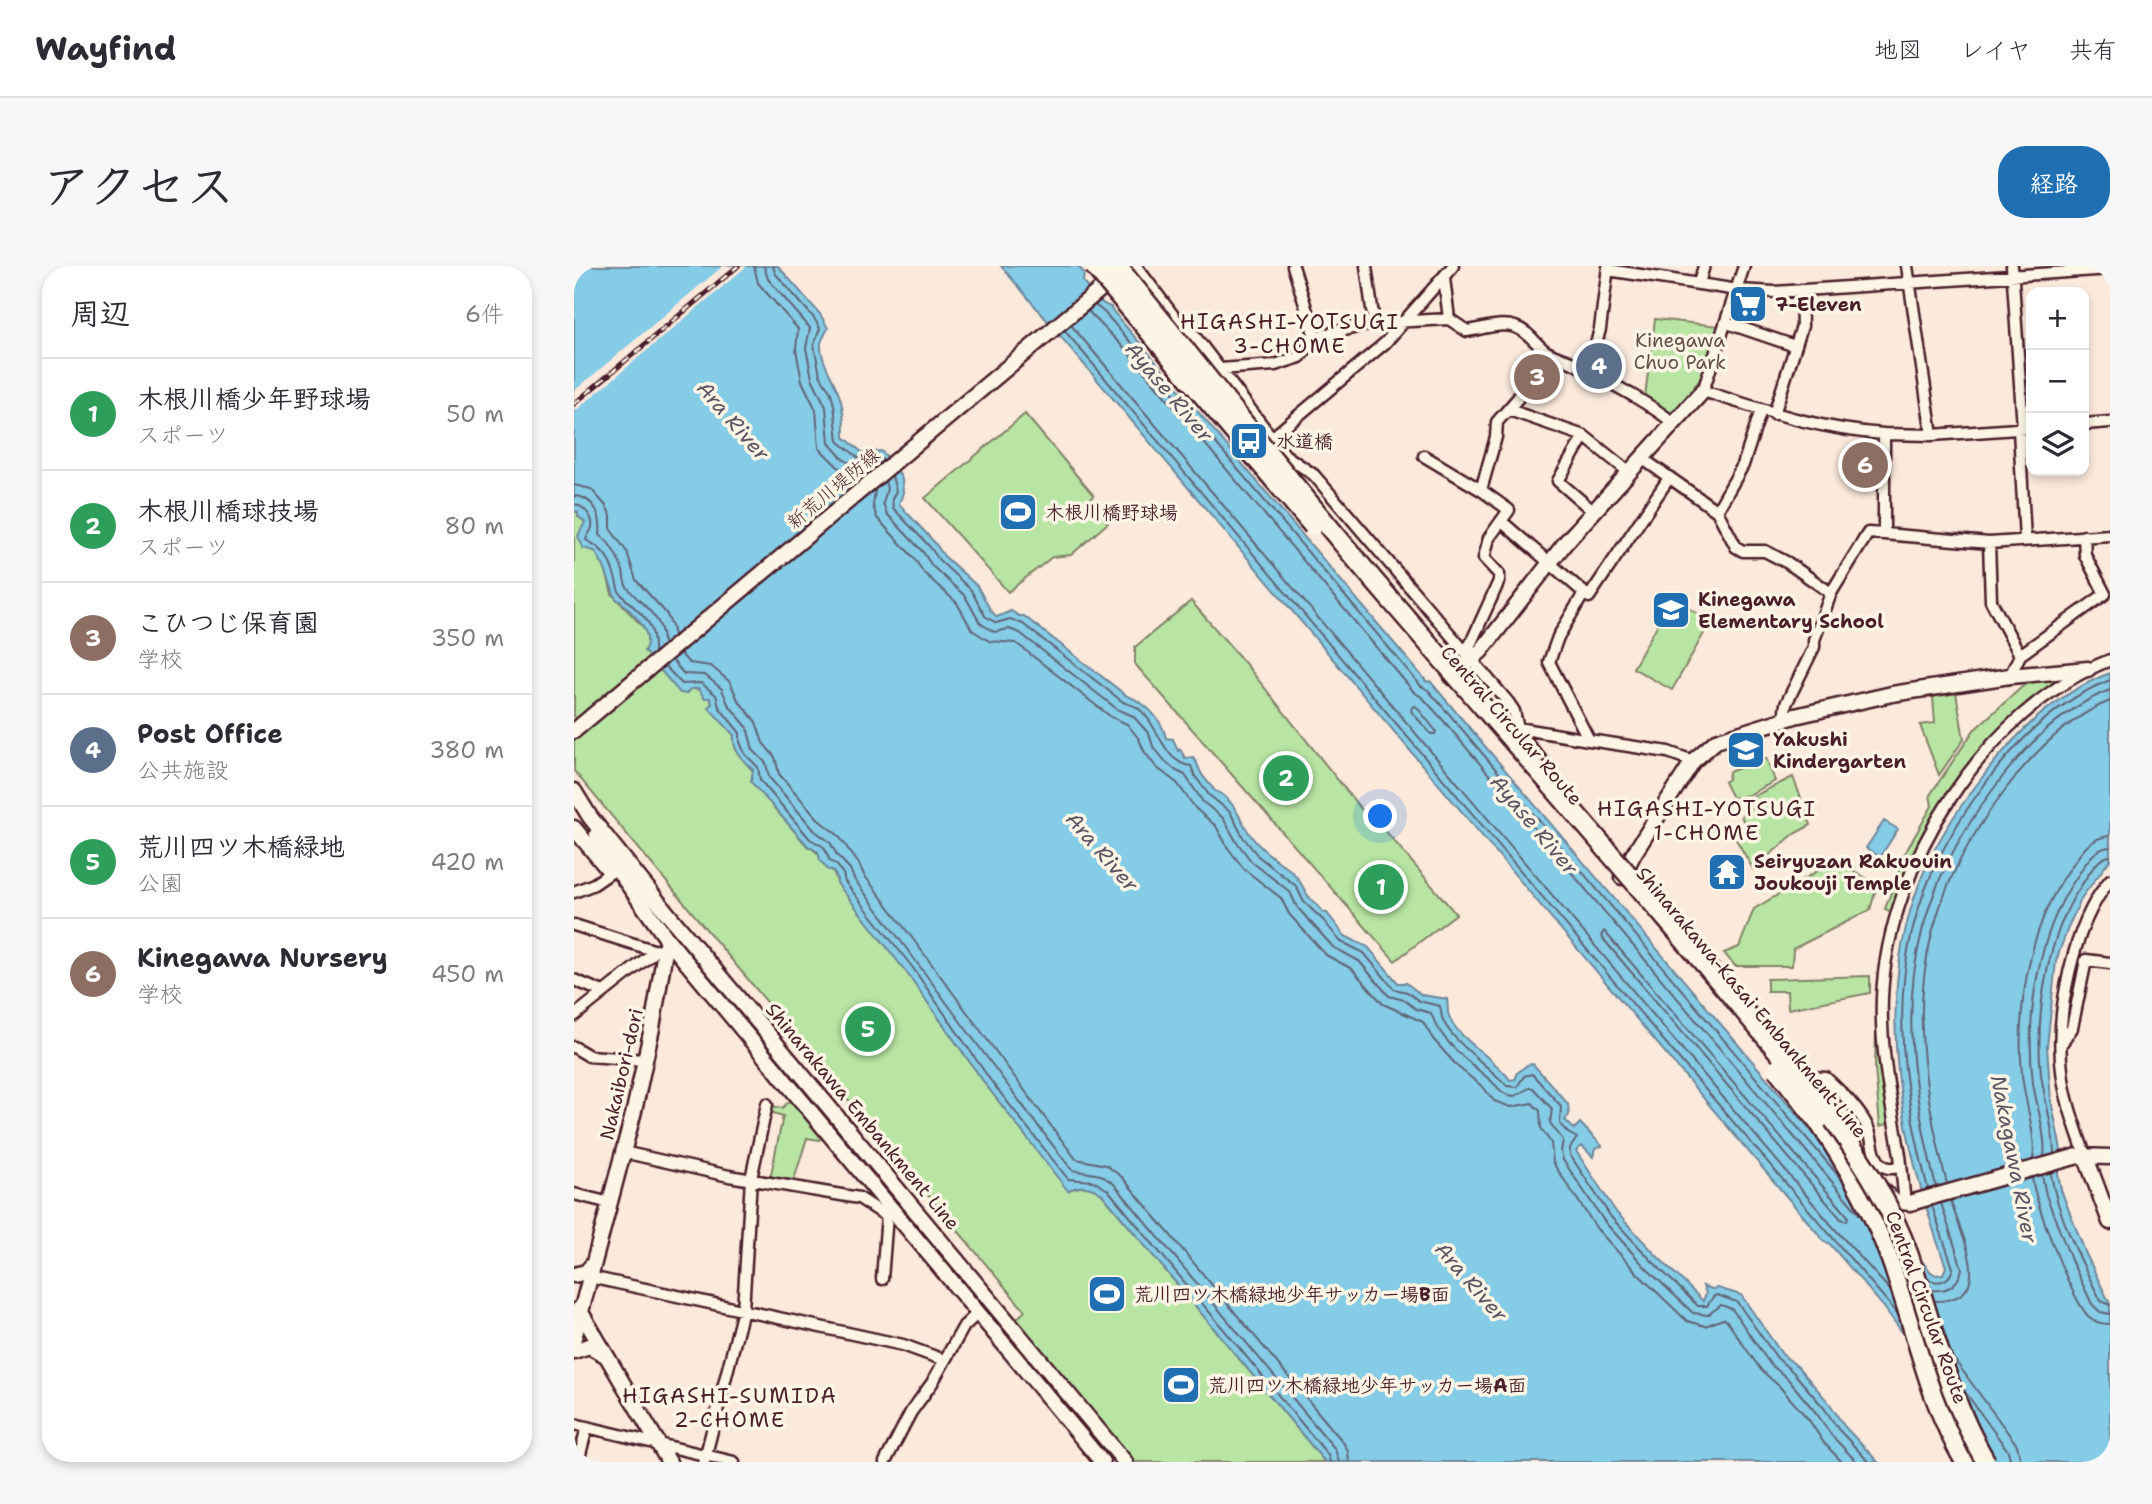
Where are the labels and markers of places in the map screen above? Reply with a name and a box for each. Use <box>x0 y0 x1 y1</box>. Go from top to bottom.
supermarket icon: 7-Eleven <box>1727 283 1769 325</box>
place label: 7-Eleven <box>1775 292 1862 317</box>
pin: 4 <box>1576 340 1622 392</box>
pin: 3 <box>1514 351 1560 403</box>
bus stop icon: 水道橋 <box>1228 420 1270 462</box>
place label: 水道橋 <box>1276 429 1333 454</box>
pin: 6 <box>1842 439 1888 491</box>
sports icon: 木根川橋野球場 <box>997 491 1039 533</box>
place label: 木根川橋野球場 <box>1045 500 1178 525</box>
place label: Kinegawa Elementary School <box>1698 587 1884 634</box>
school or university icon: Kinegawa Elementary School <box>1650 589 1692 631</box>
place label: Yakushi Kindergarten <box>1773 727 1907 774</box>
school or university icon: Yakushi Kindergarten <box>1725 729 1767 771</box>
pin: 2 <box>1263 752 1309 804</box>
place label: Seiryuzan Rakuouin Joukouji Temple <box>1754 849 1952 896</box>
temple icon: Seiryuzan Rakuouin Joukouji Temple <box>1706 851 1748 893</box>
pin: 1 <box>1358 861 1404 913</box>
pin: 5 <box>845 1003 891 1055</box>
sports icon: 荒川四ツ木橋緑地少年サッカー場B面 <box>1086 1273 1128 1315</box>
place label: 荒川四ツ木橋緑地少年サッカー場B面 <box>1134 1282 1450 1307</box>
sports icon: 荒川四ツ木橋緑地少年サッカー場A面 <box>1160 1364 1202 1406</box>
place label: 荒川四ツ木橋緑地少年サッカー場A面 <box>1208 1373 1527 1398</box>

